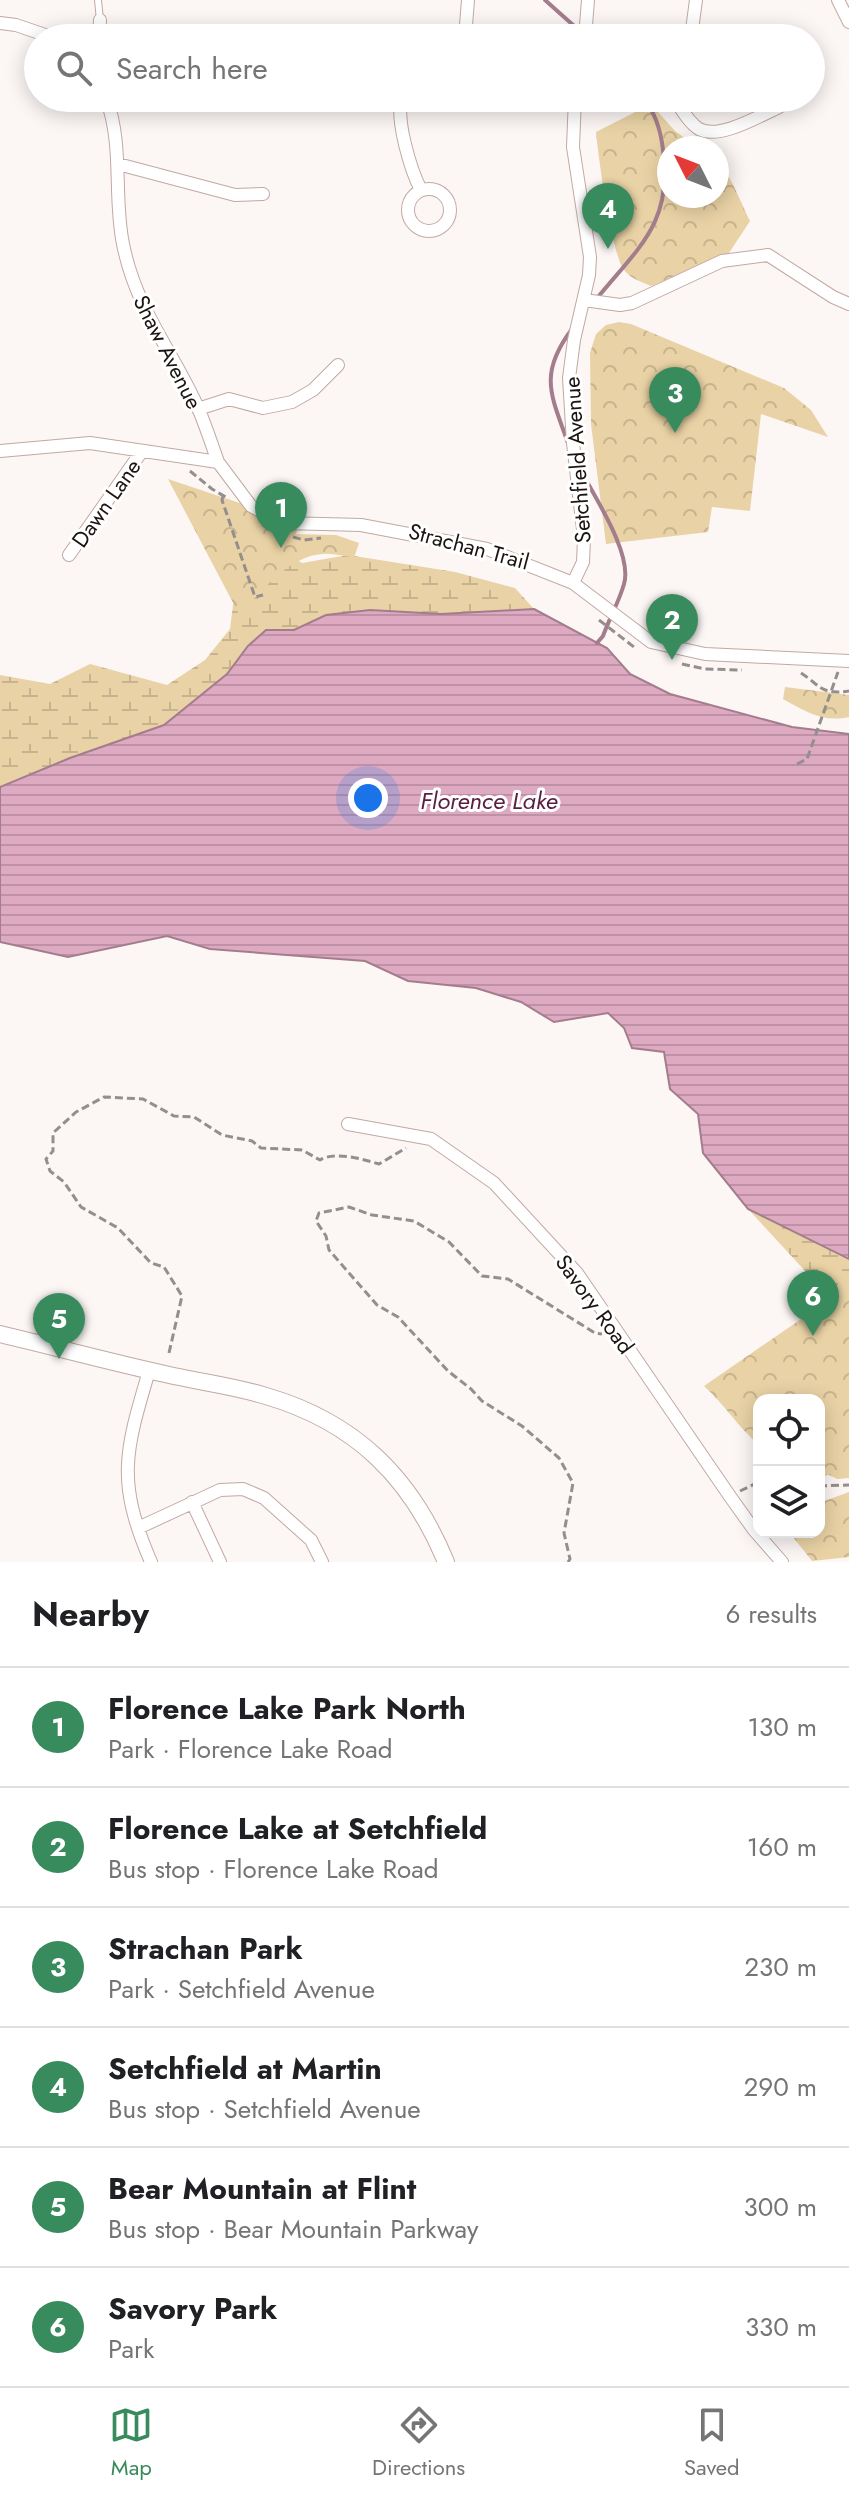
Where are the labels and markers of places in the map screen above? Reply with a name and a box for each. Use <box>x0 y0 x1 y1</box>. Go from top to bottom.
pin: 4 <box>582 183 634 249</box>
pin: 3 <box>649 367 701 433</box>
pin: 1 <box>255 482 307 548</box>
pin: 2 <box>646 594 698 660</box>
pin: 6 <box>787 1270 839 1336</box>
pin: 5 <box>33 1293 85 1359</box>

